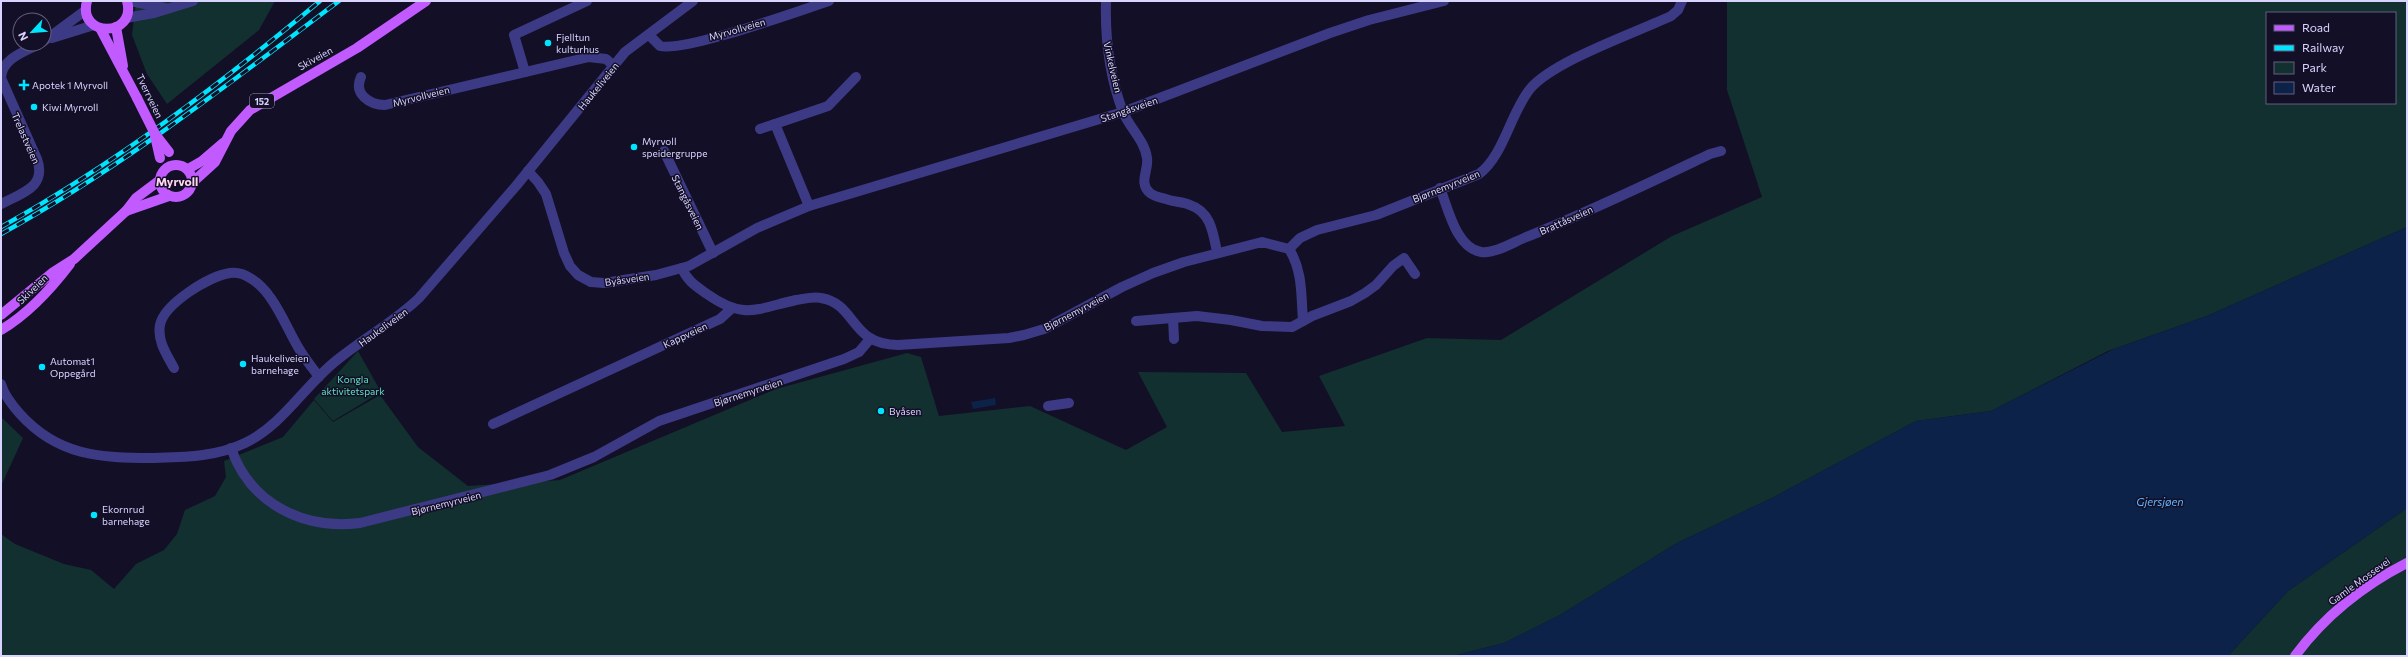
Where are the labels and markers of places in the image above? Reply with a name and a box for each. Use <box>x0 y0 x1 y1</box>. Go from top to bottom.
place label: Fjelltun kulturhus <box>556 31 600 55</box>
marker: Fjelltun kulturhus <box>543 38 553 48</box>
place label: Apotek 1 Myrvoll <box>32 79 108 91</box>
marker: Apotek 1 Myrvoll <box>19 80 29 90</box>
place label: Kiwi Myrvoll <box>42 101 98 113</box>
marker: Kiwi Myrvoll <box>29 102 39 112</box>
place label: Myrvoll speidergruppe <box>642 135 707 159</box>
marker: Myrvoll speidergruppe <box>629 142 639 152</box>
place label: Haukeliveien barnehage <box>251 352 309 376</box>
place label: Automat1 Oppegård <box>50 355 96 379</box>
marker: Haukeliveien barnehage <box>238 359 248 369</box>
marker: Automat1 Oppegård <box>37 362 47 372</box>
place label: Byåsen <box>889 405 921 417</box>
marker: Byåsen <box>876 406 886 416</box>
place label: Ekornrud barnehage <box>102 503 150 527</box>
marker: Ekornrud barnehage <box>89 510 99 520</box>

